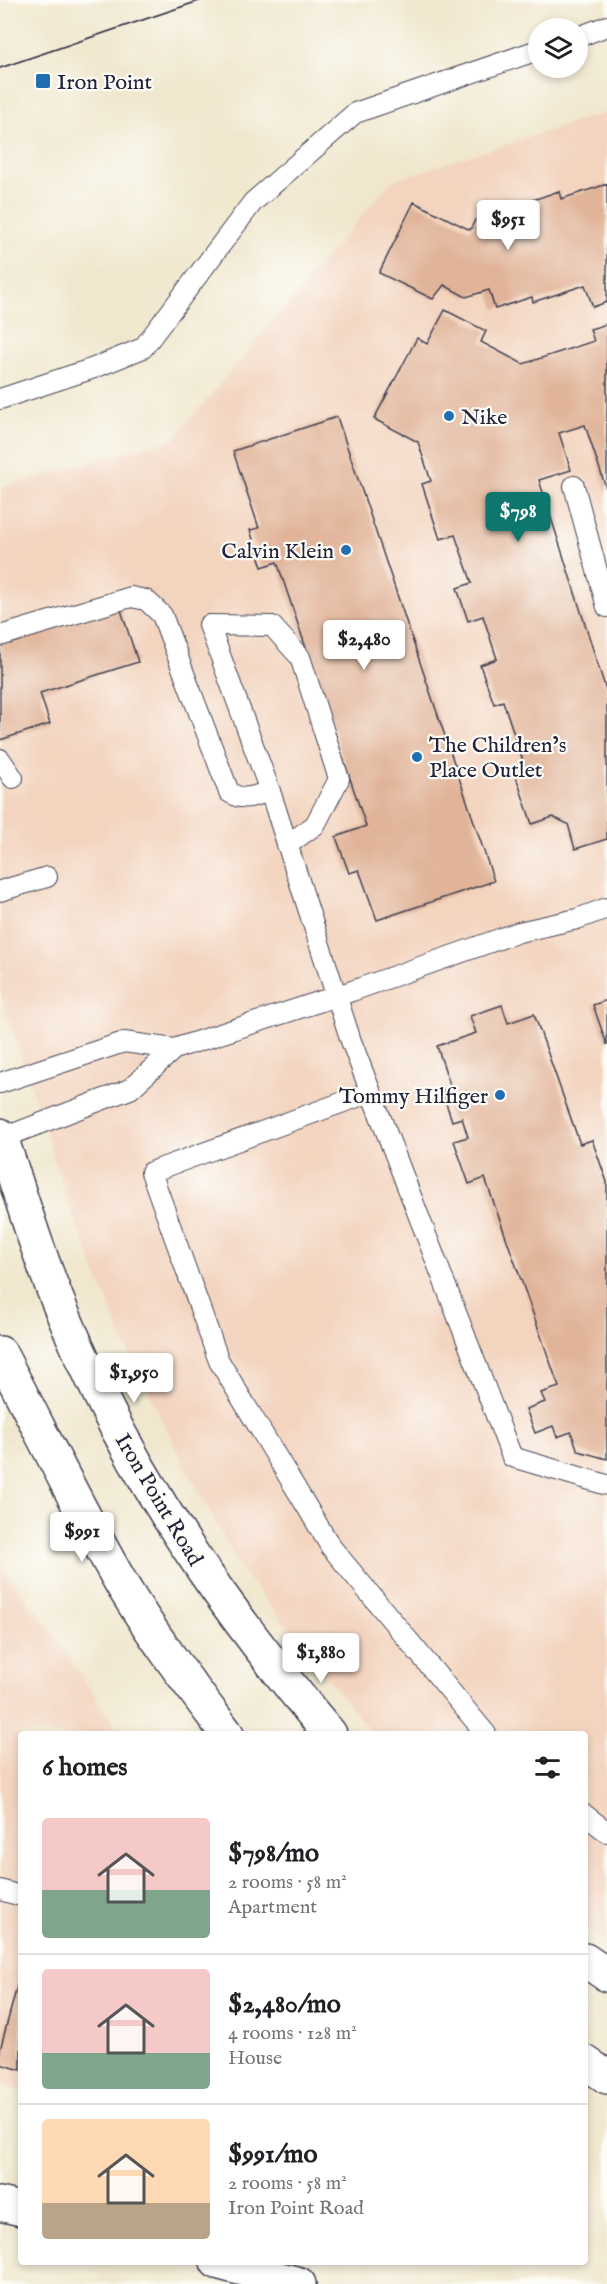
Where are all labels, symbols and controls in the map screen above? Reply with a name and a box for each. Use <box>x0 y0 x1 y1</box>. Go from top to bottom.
map controls <box>528 18 588 78</box>
button: layers <box>528 18 588 78</box>
place label: Iron Point <box>57 69 152 97</box>
marker: Iron Point <box>34 72 52 90</box>
pin: $951 <box>472 200 544 251</box>
text: $951 <box>491 207 525 232</box>
place label: Nike <box>461 404 507 432</box>
marker: Nike <box>442 409 456 423</box>
pin: $798 <box>482 492 554 543</box>
text: $798 <box>499 499 537 524</box>
place label: Calvin Klein <box>221 538 334 566</box>
marker: Calvin Klein <box>339 543 353 557</box>
pin: $2,480 <box>315 620 413 671</box>
text: $2,480 <box>337 627 391 652</box>
place label: The Children’s Place Outlet <box>429 732 567 785</box>
marker: The Children’s Place Outlet <box>410 750 424 764</box>
place label: Tommy Hilfiger <box>339 1083 488 1111</box>
marker: Tommy Hilfiger <box>493 1088 507 1102</box>
pin: $1,950 <box>85 1353 183 1404</box>
text: $1,950 <box>109 1360 159 1385</box>
street label: Iron Point Road <box>108 1429 209 1572</box>
pin: $991 <box>46 1512 118 1563</box>
text: $991 <box>64 1519 100 1544</box>
pin: $1,880 <box>272 1633 370 1684</box>
text: $1,880 <box>296 1640 346 1665</box>
text: 6 homes <box>42 1751 127 1784</box>
icon: filters <box>531 1751 564 1784</box>
text: $798/mo <box>228 1837 319 1870</box>
icon: home <box>90 1842 162 1914</box>
text: 2 rooms · 58 m² <box>228 1870 347 1895</box>
text: Apartment <box>228 1895 317 1920</box>
text: $2,480/mo <box>228 1988 341 2021</box>
icon: home <box>90 1993 162 2065</box>
text: 4 rooms · 128 m² <box>228 2021 357 2046</box>
text: House <box>228 2046 282 2071</box>
text: $991/mo <box>228 2138 318 2171</box>
icon: home <box>90 2143 162 2215</box>
text: 2 rooms · 58 m² <box>228 2171 347 2196</box>
text: Iron Point Road <box>228 2196 364 2221</box>

